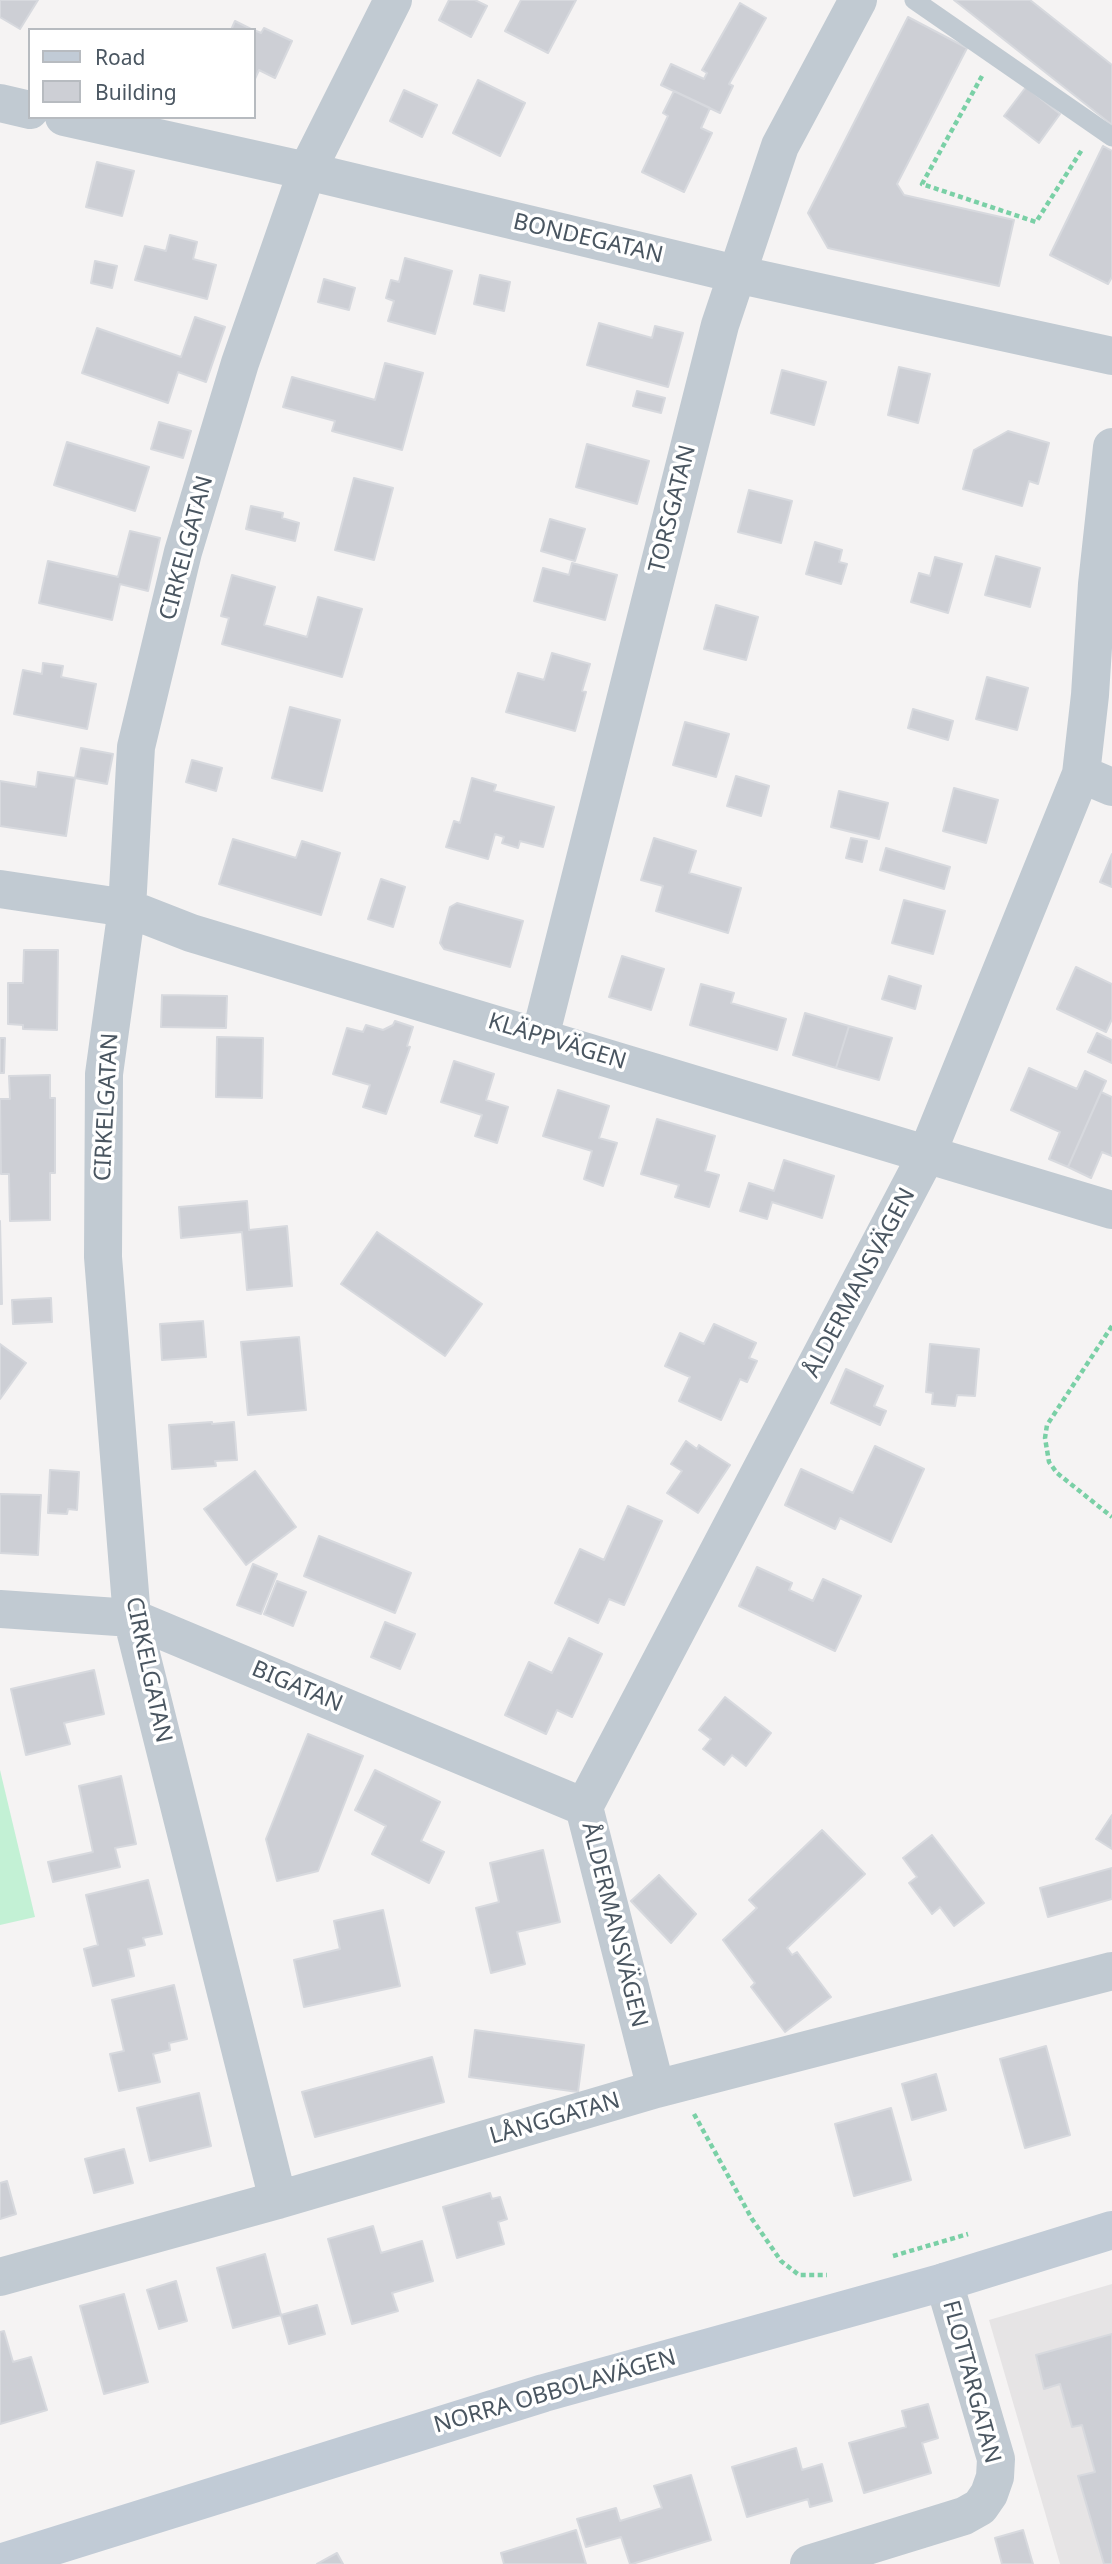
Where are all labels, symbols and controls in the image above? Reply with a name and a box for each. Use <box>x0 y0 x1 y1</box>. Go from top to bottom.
legend <box>28 28 256 119</box>
text: Road <box>95 43 145 71</box>
text: Building <box>95 78 177 106</box>
street label: BONDEGATAN <box>510 208 666 270</box>
street label: TORSGATAN <box>644 442 702 576</box>
street label: CIRKELGATAN <box>154 473 220 623</box>
street label: KLÄPPVÄGEN <box>485 1008 629 1076</box>
street label: CIRKELGATAN <box>89 1032 125 1182</box>
street label: ÅLDERMANSVÄGEN <box>798 1184 922 1382</box>
street label: CIRKELGATAN <box>119 1595 177 1745</box>
street label: BIGATAN <box>247 1656 347 1718</box>
street label: ÅLDERMANSVÄGEN <box>575 1820 653 2030</box>
street label: LÅNGGATAN <box>487 2087 623 2151</box>
street label: FLOTTARGATAN <box>936 2298 1006 2466</box>
street label: NORRA OBBOLAVÄGEN <box>431 2344 679 2440</box>

